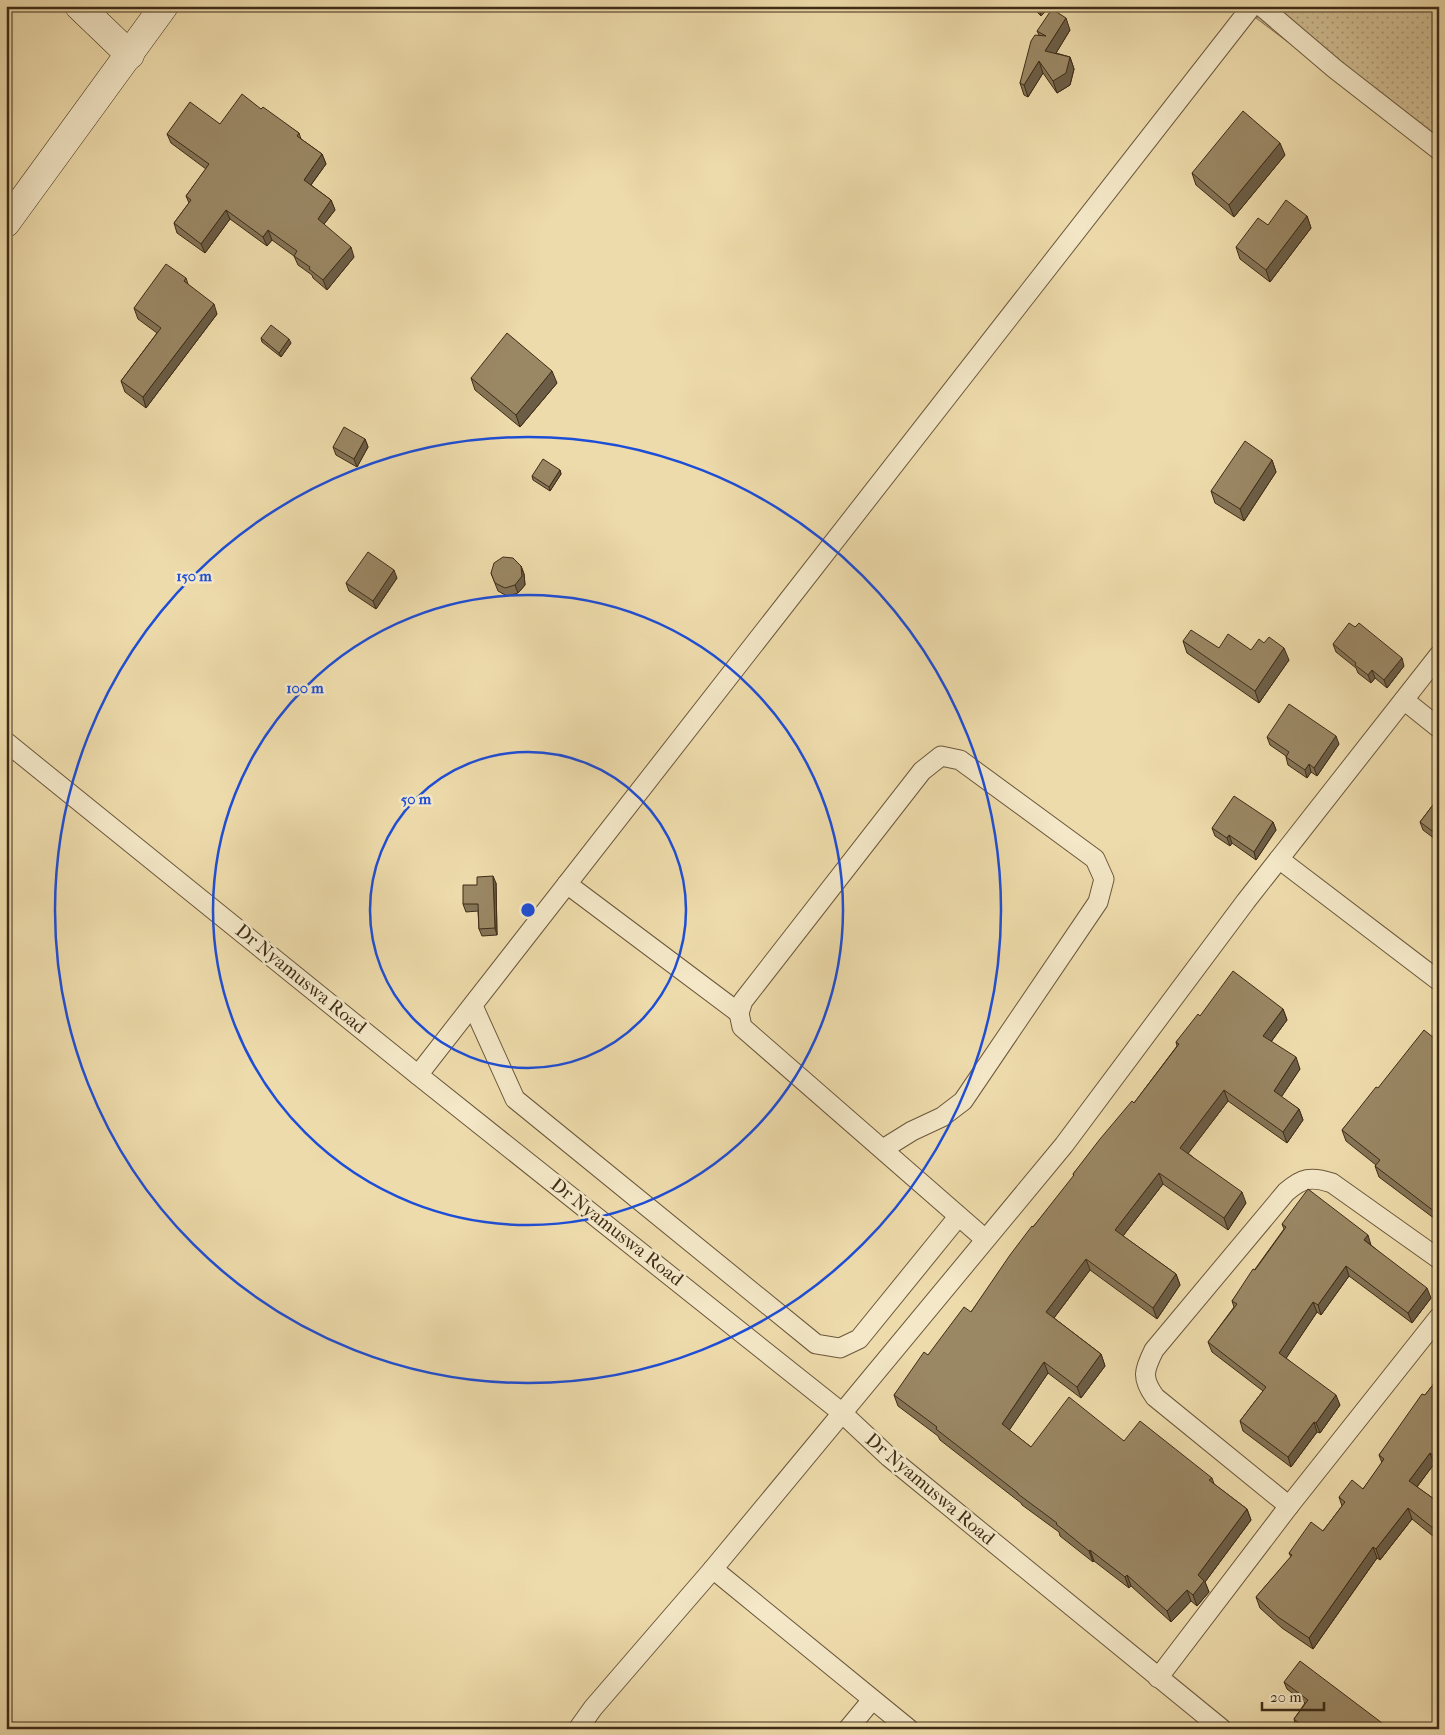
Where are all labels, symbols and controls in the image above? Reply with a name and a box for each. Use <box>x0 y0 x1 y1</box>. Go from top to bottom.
text: 150 m <box>176 567 212 585</box>
text: 100 m <box>286 679 324 697</box>
text: 50 m <box>401 790 432 808</box>
centre of rings <box>519 901 537 919</box>
street label: Dr Nyamuswa Road <box>231 920 371 1039</box>
street label: Dr Nyamuswa Road <box>546 1174 688 1291</box>
street label: Dr Nyamuswa Road <box>861 1429 1000 1550</box>
scale bar <box>1262 1680 1325 1712</box>
text: 20 m <box>1270 1688 1302 1706</box>

